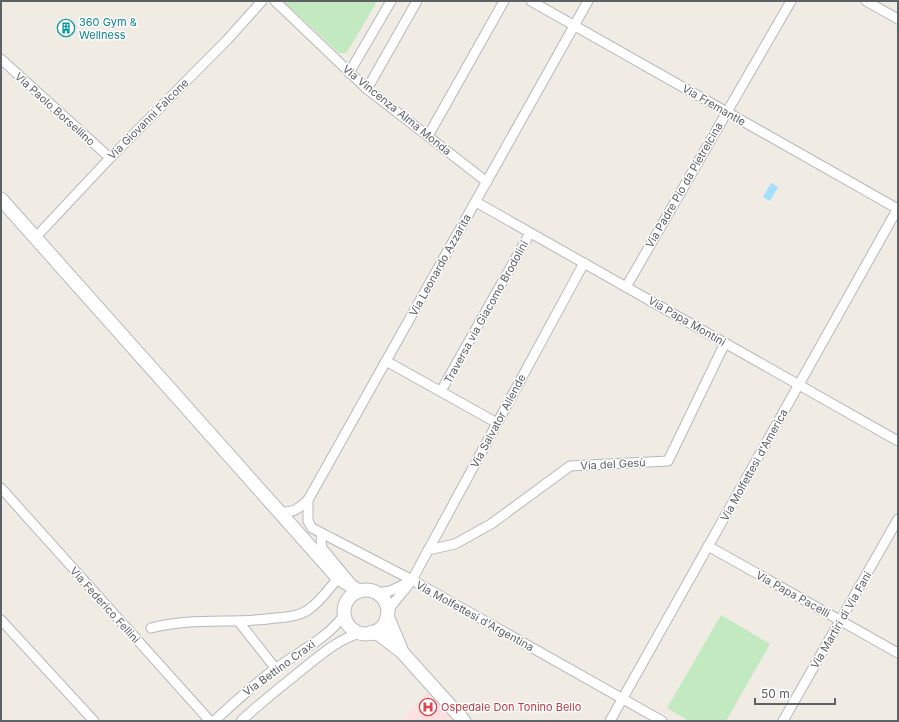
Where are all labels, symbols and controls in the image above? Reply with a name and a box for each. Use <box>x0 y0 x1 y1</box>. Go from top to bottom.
place label: 360 Gym & Wellness <box>79 15 137 42</box>
building icon: 360 Gym & Wellness <box>56 18 76 38</box>
street label: Via Vincenza Alma Monda <box>340 62 454 158</box>
street label: Via Paolo Borsellino <box>12 69 98 149</box>
street label: Via Giovanni Falcone <box>105 76 191 162</box>
street label: Via Fremantle <box>680 81 748 129</box>
street label: Via Padre Pio da Pietrelcina <box>642 120 726 250</box>
street label: Via Leonardo Azzarita <box>406 212 474 318</box>
street label: Traversa via Giacomo Brodolini <box>441 238 531 386</box>
street label: Via Papa Montini <box>646 293 728 349</box>
street label: Via Salvator Allende <box>467 372 529 470</box>
street label: Via Molfettesi d'America <box>717 406 791 524</box>
street label: Via del Gesù <box>580 455 646 473</box>
street label: Via Federico Fellini <box>67 564 143 646</box>
street label: Via Papa Pacelli <box>753 568 833 620</box>
street label: Via Martiri di Via Fani <box>807 569 875 671</box>
street label: Via Molfettesi d'Argentina <box>413 578 537 654</box>
street label: Via Bettino Craxi <box>240 637 318 699</box>
scale bar <box>755 680 835 706</box>
text: 50 m <box>761 686 790 701</box>
hospital icon: Ospedale Don Tonino Bello <box>418 697 438 717</box>
place label: Ospedale Don Tonino Bello <box>441 700 582 714</box>

